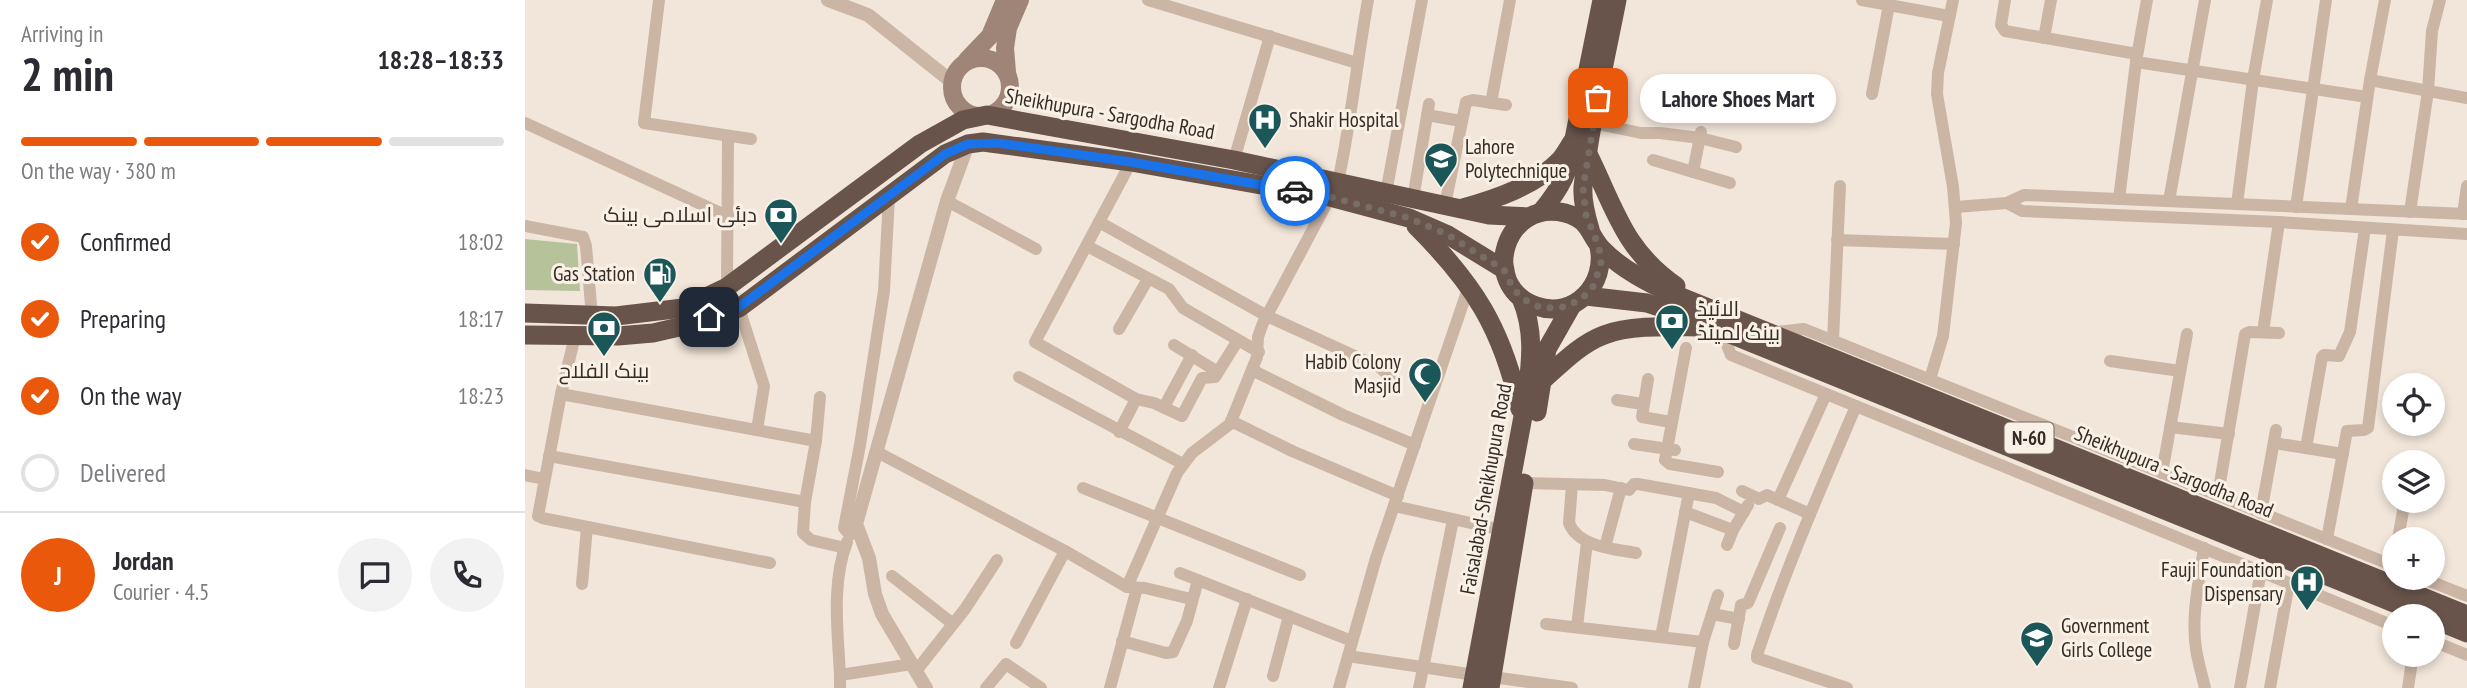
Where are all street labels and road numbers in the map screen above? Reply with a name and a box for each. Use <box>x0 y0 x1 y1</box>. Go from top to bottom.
street label: Sheikhupura - Sargodha Road <box>1003 82 1217 145</box>
street label: Faisalabad-Sheikhupura Road <box>1454 381 1517 597</box>
street label: Sheikhupura - Sargodha Road <box>2071 419 2278 524</box>
road number: N-60 <box>2005 422 2053 453</box>

